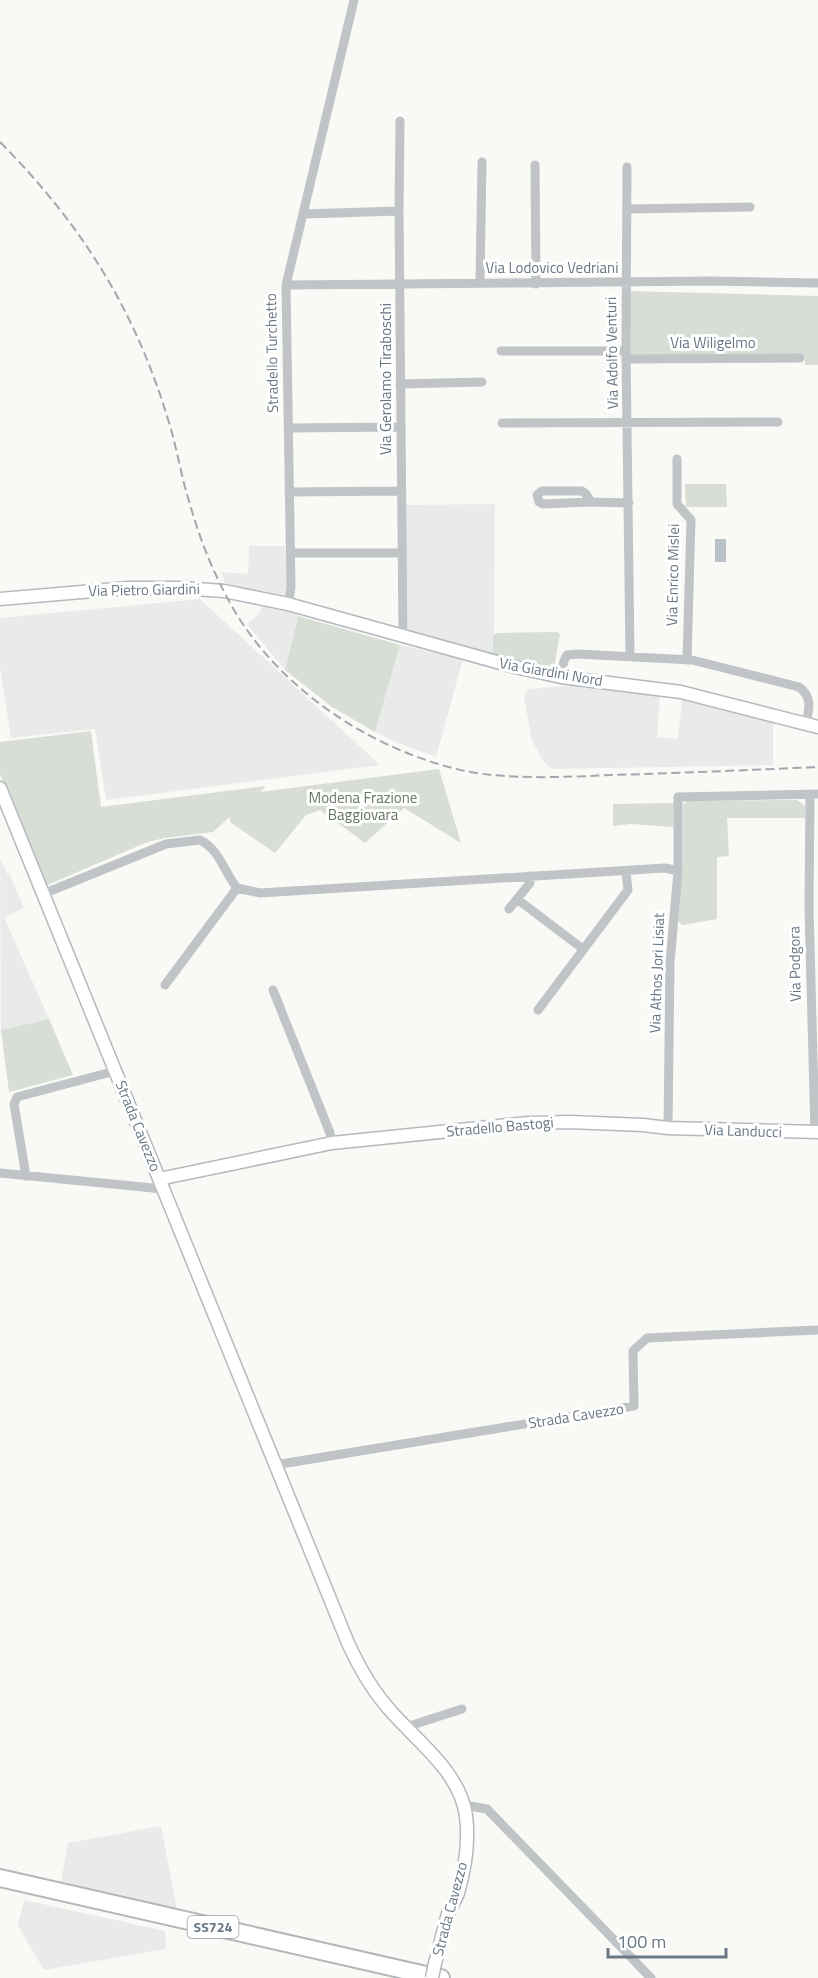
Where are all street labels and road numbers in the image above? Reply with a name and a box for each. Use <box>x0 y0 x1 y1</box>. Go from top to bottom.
street label: Via Lodovico Vedriani <box>486 256 618 279</box>
street label: Stradello Turchetto <box>259 293 284 413</box>
street label: Via Adolfo Venturi <box>599 297 624 409</box>
street label: Via Gerolamo Tiraboschi <box>374 303 397 455</box>
street label: Via Wiligelmo <box>670 331 756 354</box>
street label: Via Enrico Mislei <box>660 524 685 626</box>
street label: Via Pietro Giardini <box>88 577 200 602</box>
street label: Via Giardini Nord <box>498 651 605 692</box>
street label: Via Athos Jori Lisiat <box>643 912 670 1034</box>
street label: Via Podgora <box>782 925 807 1002</box>
street label: Strada Cavezzo <box>110 1077 167 1175</box>
street label: Stradello Bastogi <box>445 1110 555 1143</box>
street label: Via Landucci <box>704 1118 782 1143</box>
street label: Strada Cavezzo <box>526 1397 625 1434</box>
street label: Strada Cavezzo <box>426 1859 473 1958</box>
road number: SS724 <box>188 1916 238 1938</box>

